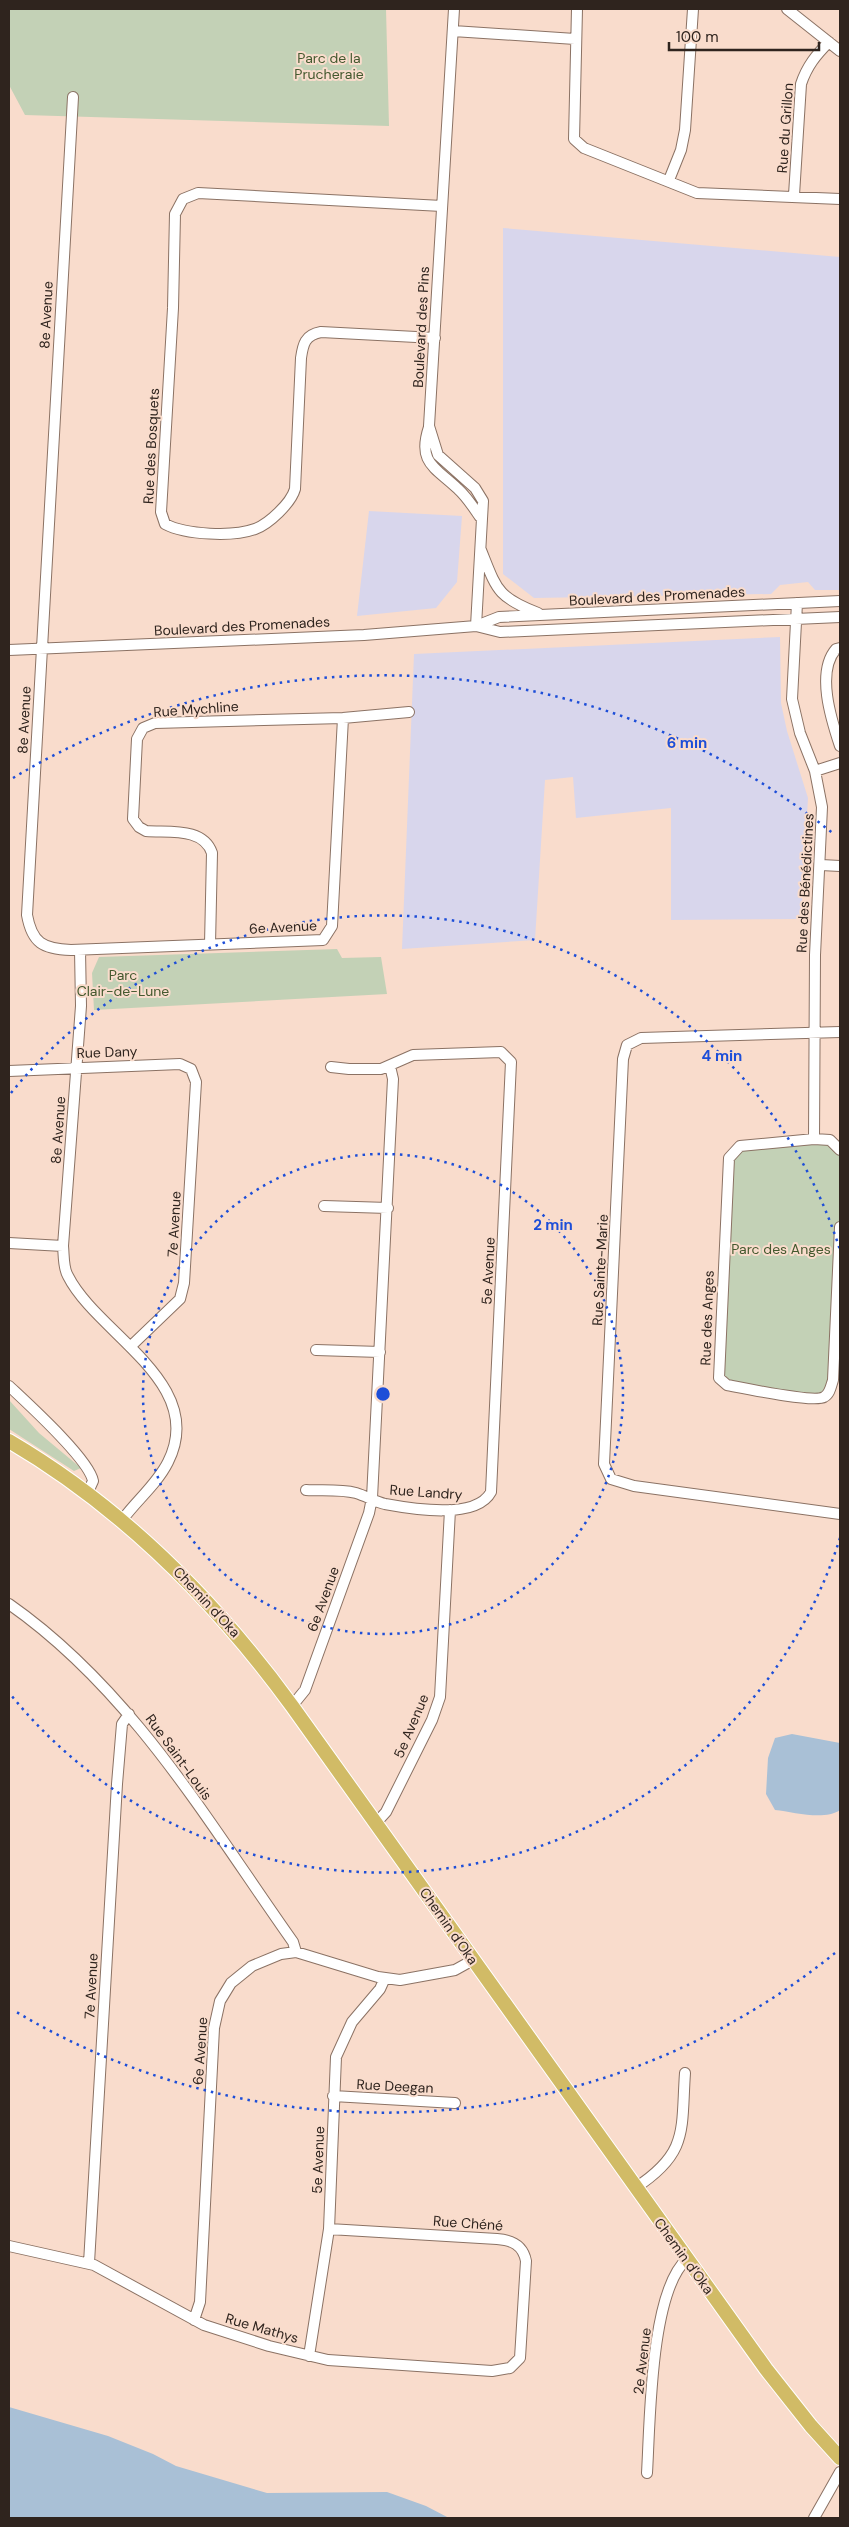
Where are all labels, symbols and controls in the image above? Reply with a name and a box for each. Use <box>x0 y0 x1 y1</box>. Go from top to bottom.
scale bar <box>669 20 819 52</box>
text: 100 m <box>676 27 719 47</box>
park label: Parc de la Prucheraie <box>294 49 364 83</box>
street label: Rue du Grillon <box>773 82 797 174</box>
street label: Boulevard des Pins <box>409 266 433 388</box>
street label: 8e Avenue <box>35 281 57 349</box>
street label: Rue des Bosquets <box>139 387 163 505</box>
street label: Boulevard des Promenades <box>569 582 745 610</box>
street label: Boulevard des Promenades <box>154 612 330 640</box>
street label: 8e Avenue <box>13 686 35 754</box>
street label: Rue Mychline <box>153 697 239 721</box>
text: 6 min <box>667 733 707 753</box>
street label: Rue des Bénédictines <box>792 813 818 953</box>
street label: 6e Avenue <box>249 916 317 938</box>
park label: Parc Clair-de-Lune <box>77 966 169 1000</box>
street label: Rue Dany <box>76 1042 138 1062</box>
text: 4 min <box>702 1046 742 1066</box>
street label: 8e Avenue <box>47 1096 69 1164</box>
street label: 7e Avenue <box>163 1191 185 1257</box>
street label: Rue Sainte-Marie <box>588 1214 612 1326</box>
text: 2 min <box>533 1215 573 1235</box>
street label: 5e Avenue <box>477 1237 499 1305</box>
park label: Parc des Anges <box>731 1240 831 1258</box>
street label: Rue des Anges <box>696 1270 718 1366</box>
centre of rings <box>374 1385 392 1403</box>
street label: Rue Landry <box>389 1480 463 1504</box>
street label: Chemin d'Oka <box>170 1563 244 1641</box>
street label: 6e Avenue <box>303 1564 343 1634</box>
street label: 5e Avenue <box>389 1691 433 1761</box>
street label: Rue Saint-Louis <box>142 1710 216 1804</box>
street label: Chemin d'Oka <box>416 1884 482 1968</box>
street label: 7e Avenue <box>80 1953 102 2019</box>
street label: 6e Avenue <box>189 2016 211 2086</box>
street label: Rue Deegan <box>356 2075 434 2097</box>
street label: 5e Avenue <box>308 2126 328 2194</box>
street label: Rue Chéné <box>432 2212 504 2234</box>
street label: Chemin d'Oka <box>650 2214 718 2298</box>
street label: Rue Mathys <box>223 2309 301 2347</box>
street label: 2e Avenue <box>629 2327 655 2395</box>

